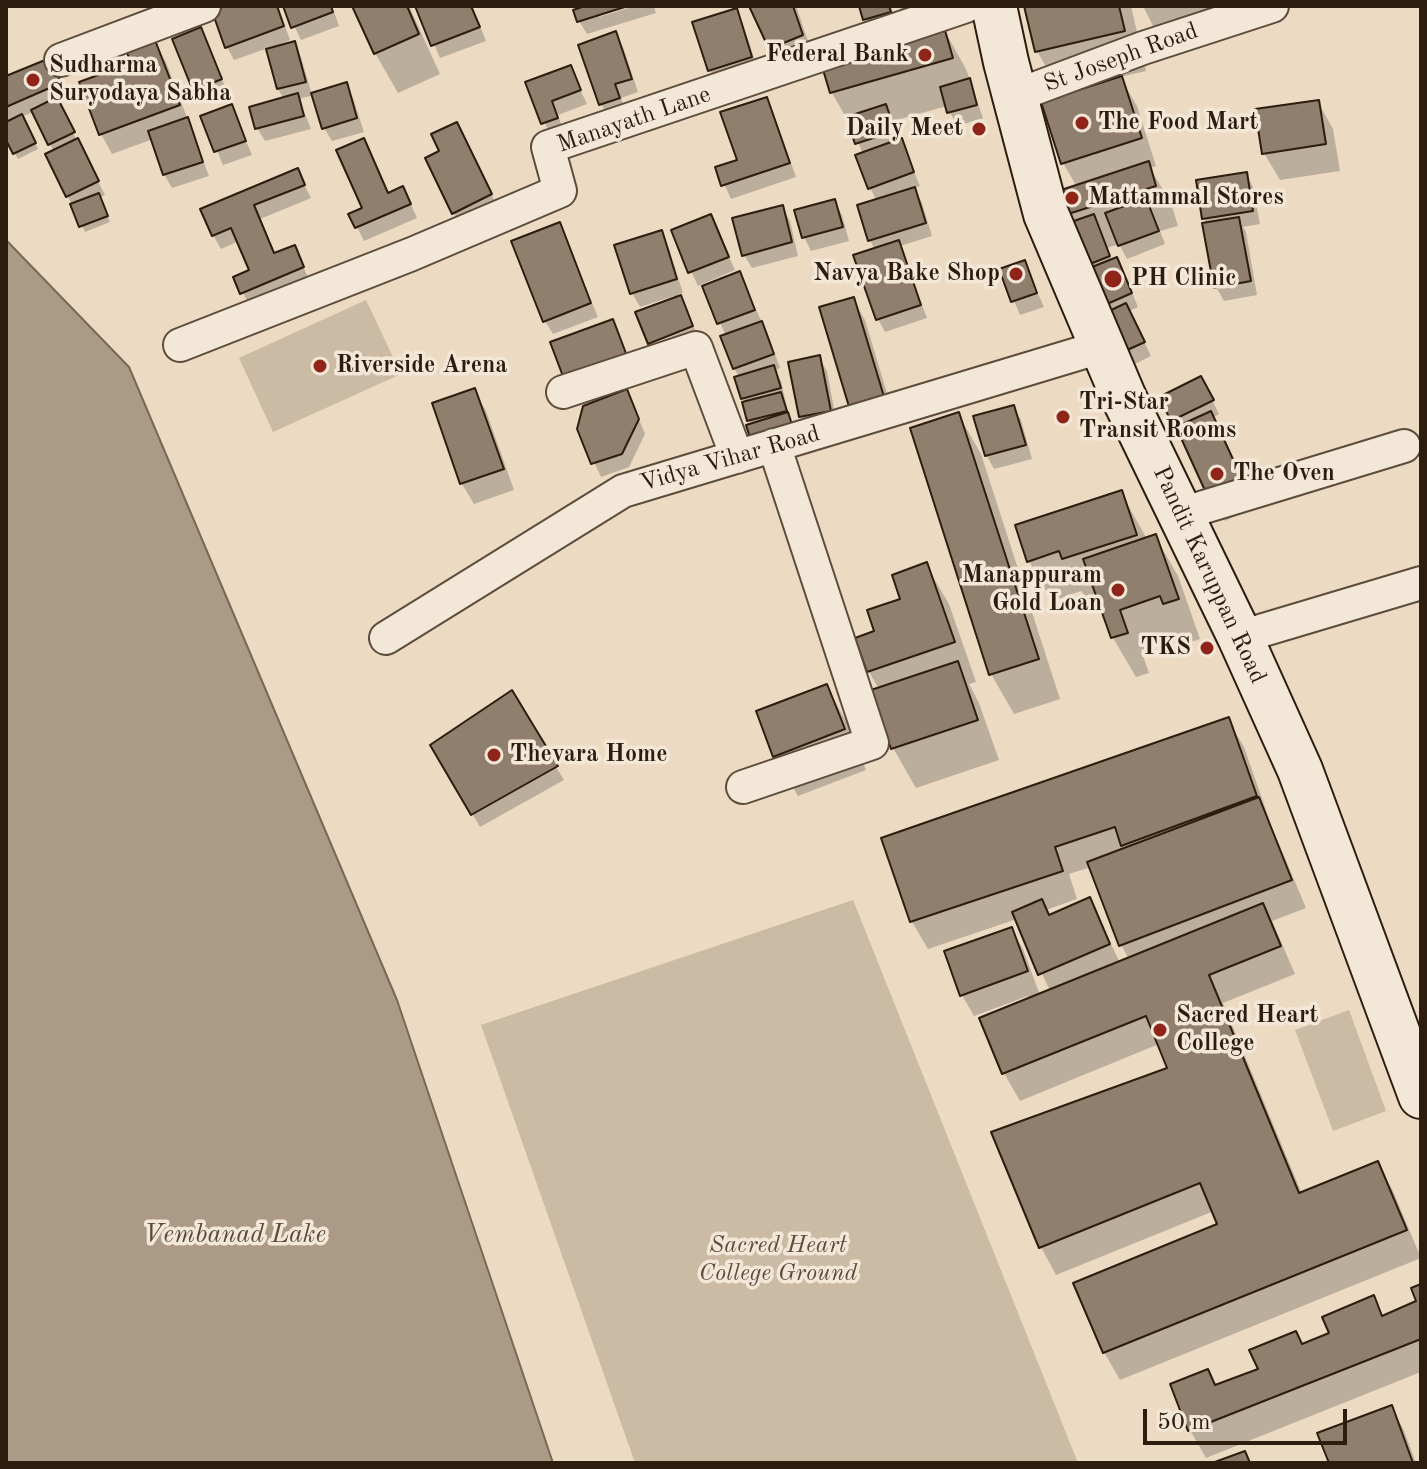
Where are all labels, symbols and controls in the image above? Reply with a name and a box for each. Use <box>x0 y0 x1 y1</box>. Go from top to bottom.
street label: St Joseph Road <box>1040 17 1202 99</box>
place label: Federal Bank <box>766 41 909 69</box>
marker: Federal Bank <box>916 46 934 64</box>
place label: Sudharma Suryodaya Sabha <box>49 52 231 108</box>
marker: Sudharma Suryodaya Sabha <box>24 71 42 89</box>
street label: Manayath Lane <box>554 80 714 160</box>
place label: The Food Mart <box>1098 109 1258 137</box>
marker: The Food Mart <box>1073 114 1091 132</box>
place label: Daily Meet <box>845 115 963 143</box>
marker: Daily Meet <box>970 120 988 138</box>
place label: Mattammal Stores <box>1088 184 1284 212</box>
marker: Mattammal Stores <box>1063 189 1081 207</box>
place label: Navya Bake Shop <box>813 260 1000 288</box>
marker: Navya Bake Shop <box>1007 265 1025 283</box>
place label: PH Clinic <box>1131 265 1236 293</box>
marker: PH Clinic <box>1102 268 1124 290</box>
place label: Riverside Arena <box>336 352 508 380</box>
marker: Riverside Arena <box>311 357 329 375</box>
place label: Tri-Star Transit Rooms <box>1079 389 1236 445</box>
marker: Tri-Star Transit Rooms <box>1054 408 1072 426</box>
street label: Vidya Vihar Road <box>637 420 823 498</box>
place label: The Oven <box>1233 460 1335 488</box>
street label: Pandit Karuppan Road <box>1146 462 1272 688</box>
marker: The Oven <box>1208 465 1226 483</box>
place label: Manappuram Gold Loan <box>962 562 1102 618</box>
marker: Manappuram Gold Loan <box>1109 581 1127 599</box>
place label: TKS <box>1140 634 1191 662</box>
marker: TKS <box>1198 639 1216 657</box>
place label: Thevara Home <box>510 741 668 769</box>
marker: Thevara Home <box>485 746 503 764</box>
place label: Sacred Heart College <box>1176 1002 1318 1058</box>
marker: Sacred Heart College <box>1151 1021 1169 1039</box>
water label: Vembanad Lake <box>144 1219 326 1251</box>
park label: Sacred Heart College Ground <box>699 1232 857 1288</box>
scale bar <box>1147 1393 1351 1443</box>
text: 50 m <box>1157 1411 1211 1435</box>

